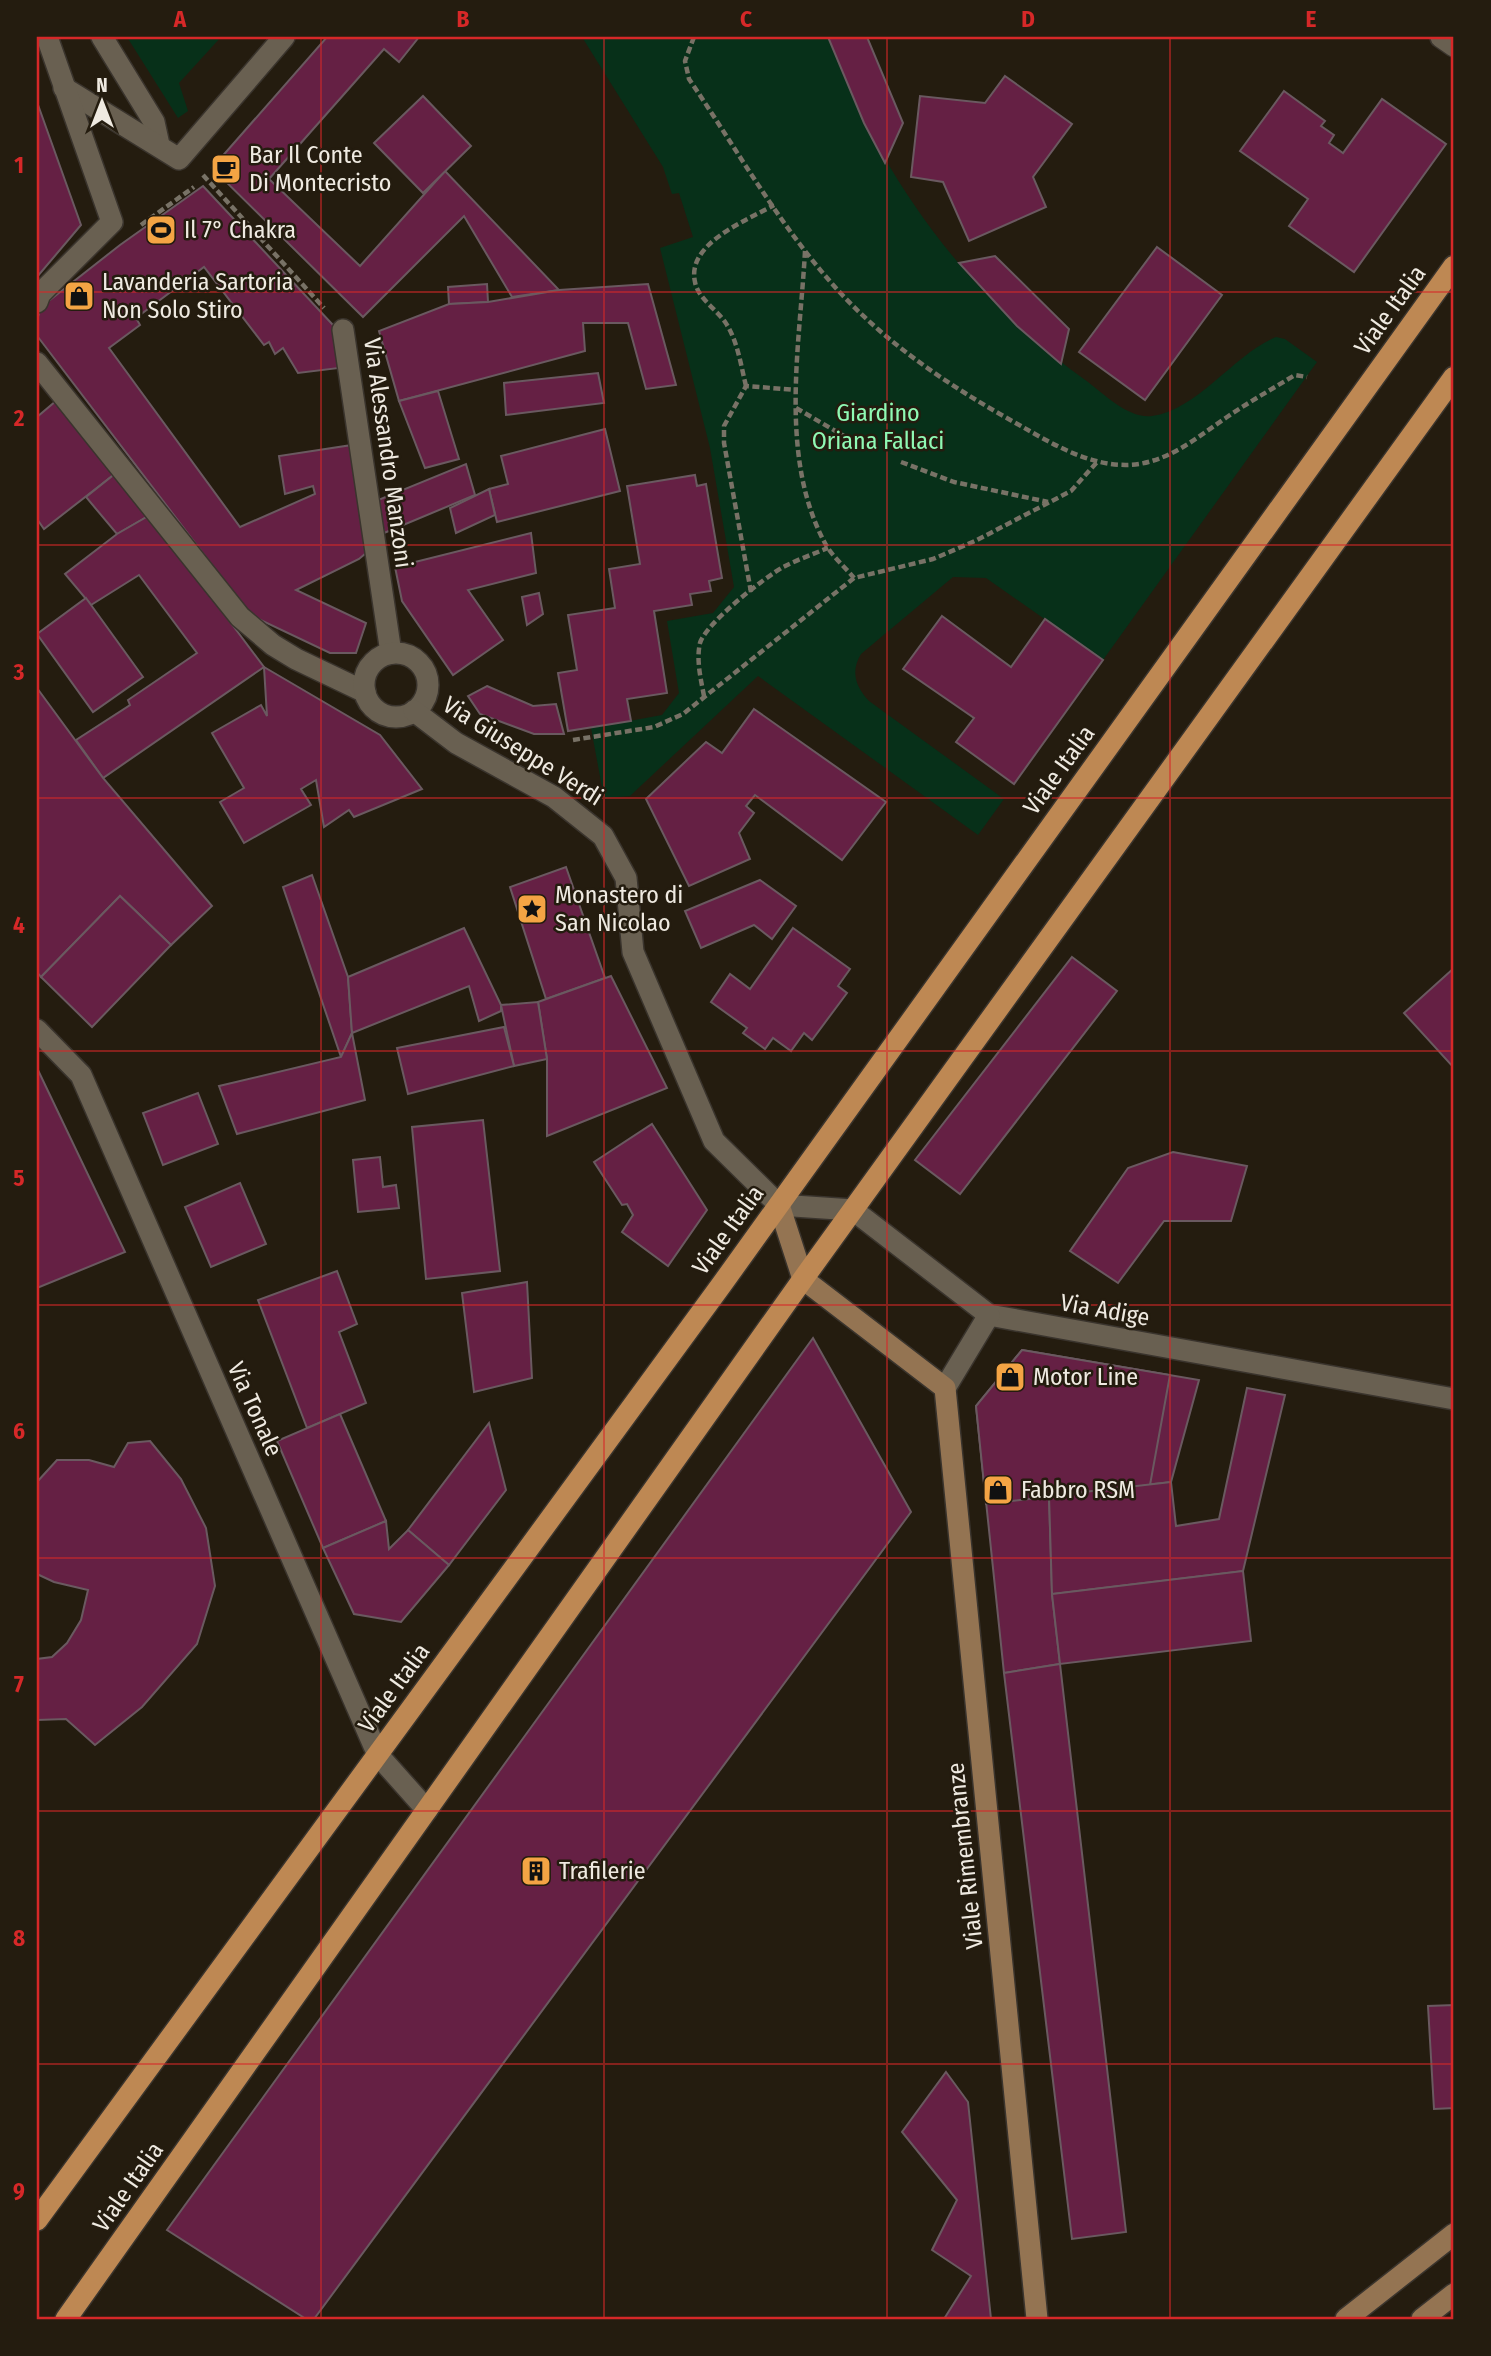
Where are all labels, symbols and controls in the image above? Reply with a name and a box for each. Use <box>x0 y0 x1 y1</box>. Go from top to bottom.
text: A <box>173 5 187 33</box>
text: B <box>457 5 470 33</box>
text: C <box>740 5 752 33</box>
text: D <box>1021 5 1035 33</box>
text: E <box>1306 5 1317 33</box>
north arrow <box>66 66 136 136</box>
text: N <box>96 74 108 97</box>
place label: Bar Il Conte Di Montecristo <box>249 141 391 197</box>
text: 1 <box>14 151 24 179</box>
cafe icon: Bar Il Conte Di Montecristo <box>209 152 243 186</box>
sports icon: Il 7° Chakra <box>144 213 178 247</box>
place label: Il 7° Chakra <box>184 216 296 244</box>
street label: Viale Italia <box>1348 260 1432 360</box>
place label: Lavanderia Sartoria Non Solo Stiro <box>102 268 294 324</box>
shop icon: Lavanderia Sartoria Non Solo Stiro <box>62 279 96 313</box>
street label: Via Alessandro Manzoni <box>358 336 418 570</box>
park label: Giardino Oriana Fallaci <box>812 399 944 455</box>
text: 2 <box>13 404 25 432</box>
text: 3 <box>13 658 25 686</box>
street label: Via Giuseppe Verdi <box>438 691 608 811</box>
street label: Viale Italia <box>1017 720 1101 820</box>
place label: Monastero di San Nicolao <box>555 881 683 937</box>
place icon: Monastero di San Nicolao <box>515 892 549 926</box>
text: 4 <box>13 911 25 939</box>
text: 5 <box>13 1164 25 1192</box>
street label: Viale Italia <box>686 1180 770 1280</box>
street label: Via Adige <box>1058 1288 1152 1332</box>
street label: Via Tonale <box>222 1357 288 1461</box>
shop icon: Motor Line <box>993 1360 1027 1394</box>
place label: Motor Line <box>1033 1363 1138 1391</box>
text: 6 <box>13 1417 25 1445</box>
shop icon: Fabbro RSM <box>981 1473 1015 1507</box>
place label: Fabbro RSM <box>1021 1476 1135 1504</box>
street label: Viale Italia <box>352 1638 436 1738</box>
text: 7 <box>14 1670 24 1698</box>
street label: Viale Rimembranze <box>941 1761 989 1951</box>
building icon: Trafilerie <box>519 1854 553 1888</box>
place label: Trafilerie <box>559 1857 646 1885</box>
text: 8 <box>13 1924 25 1952</box>
street label: Viale Italia <box>87 2137 169 2237</box>
text: 9 <box>13 2177 25 2205</box>

